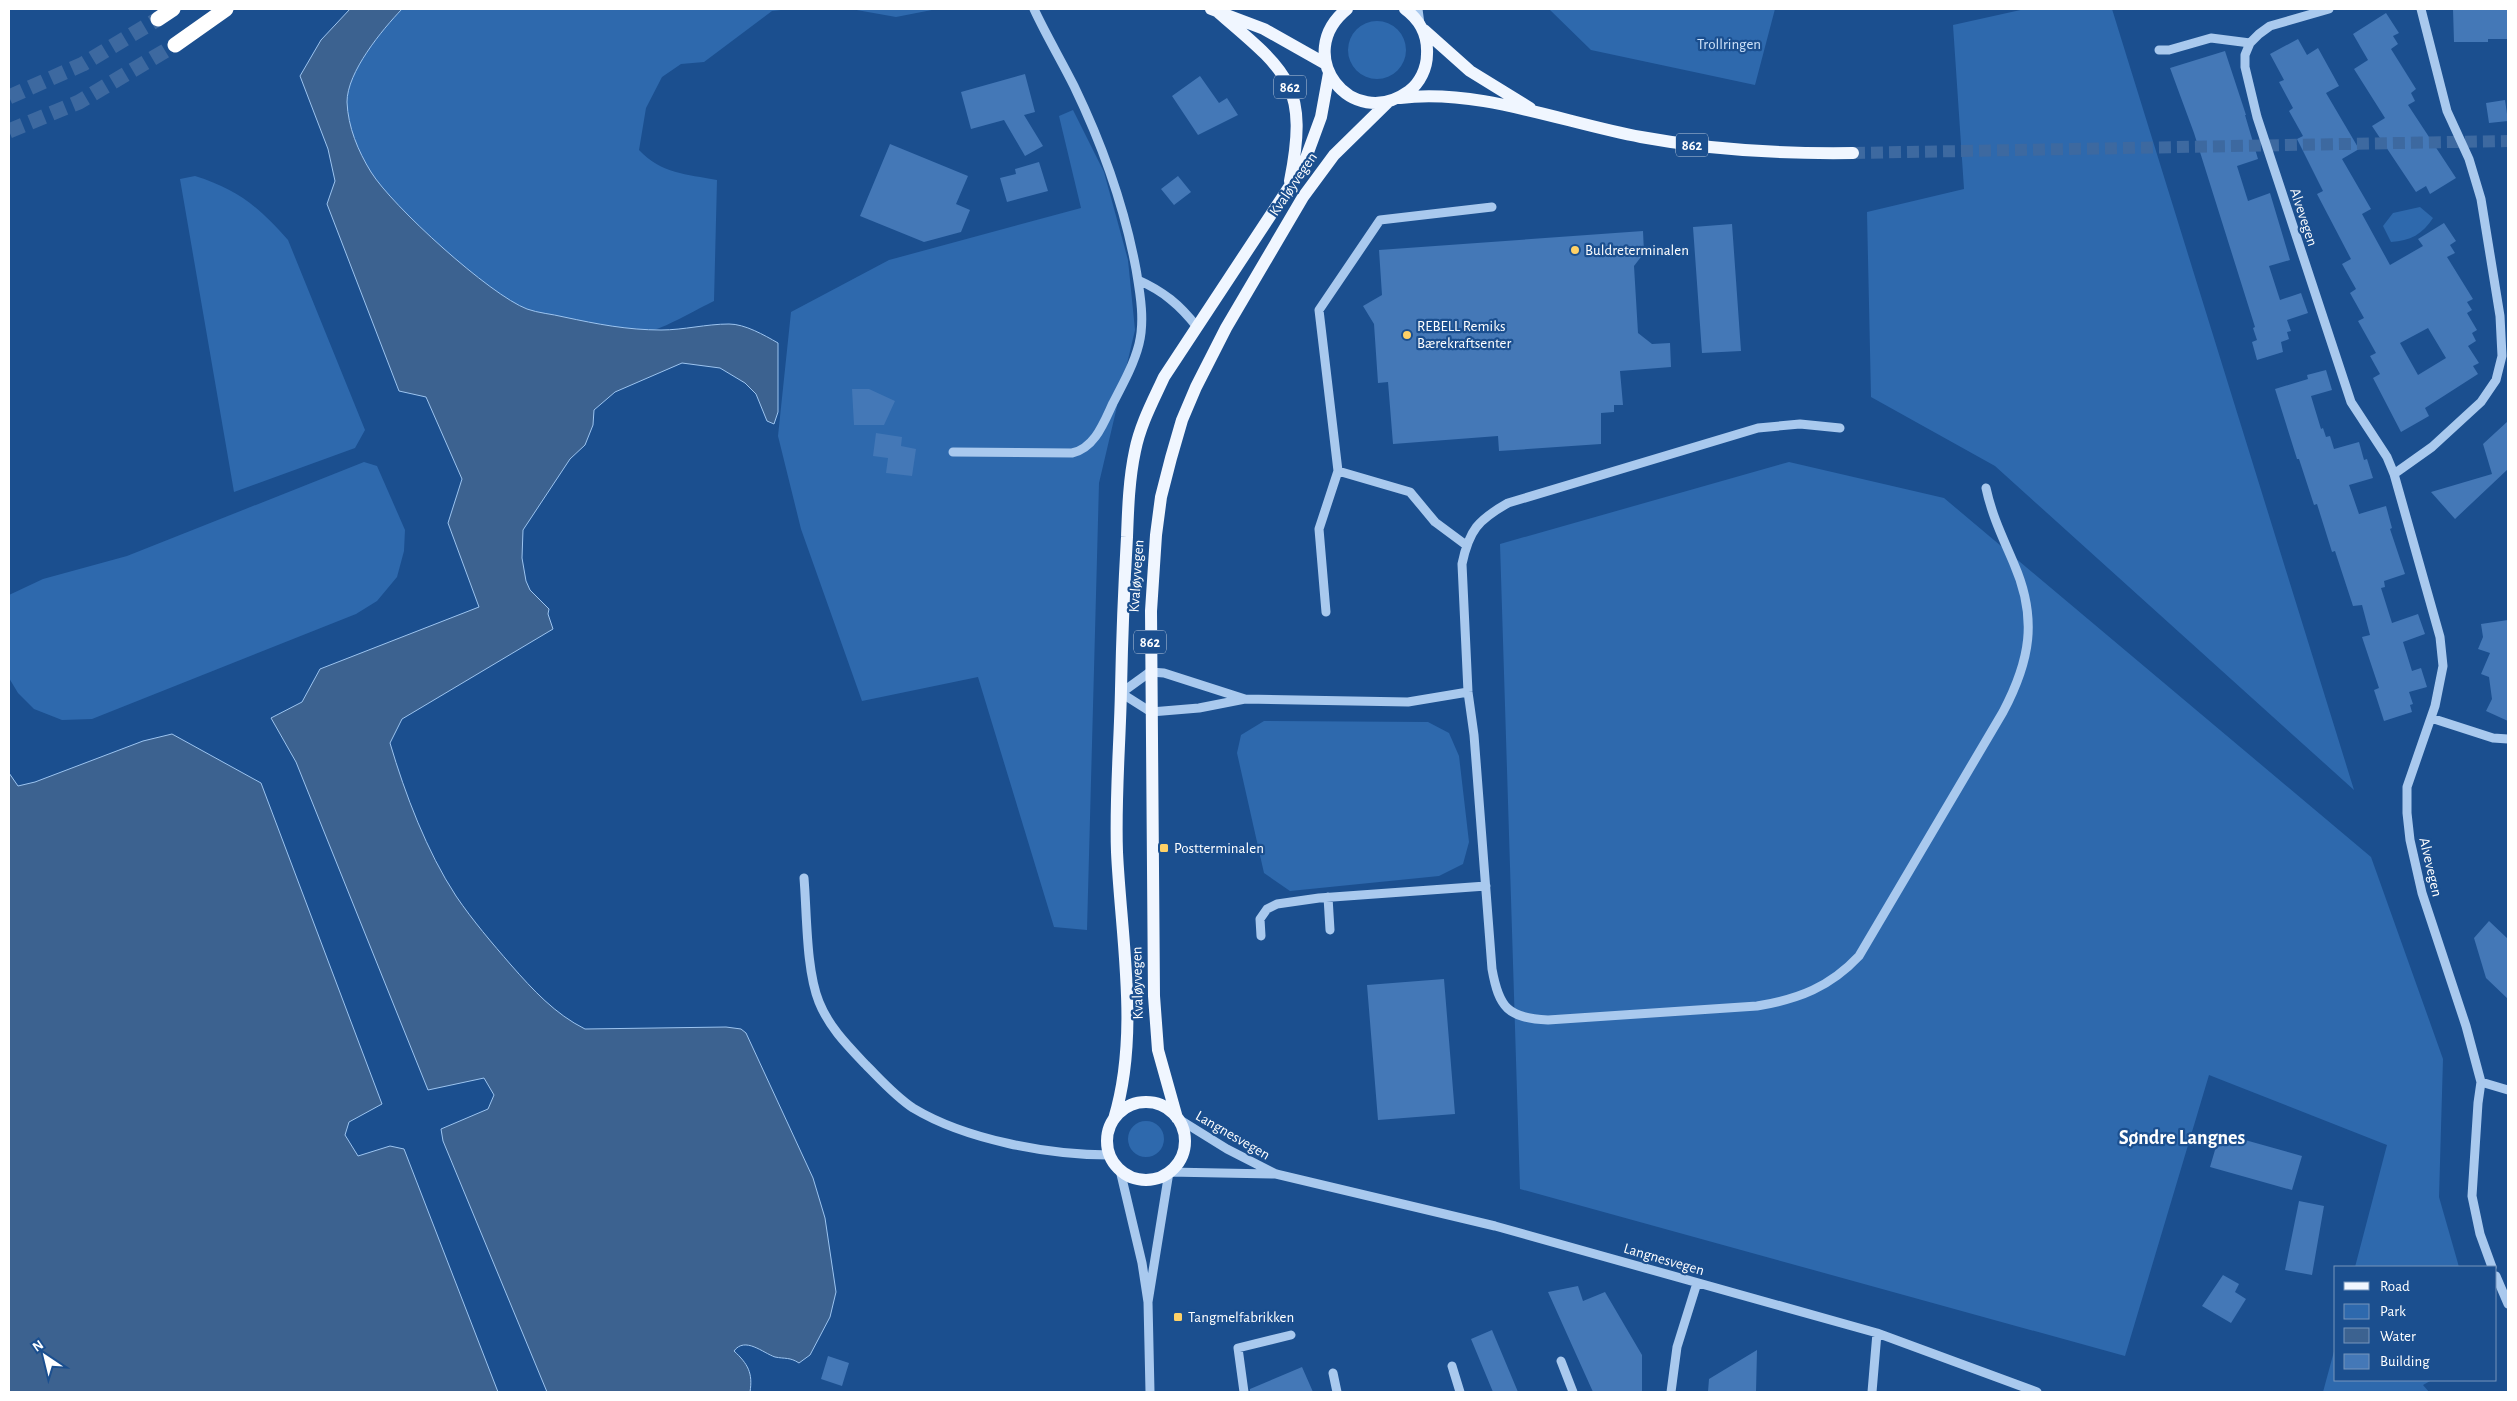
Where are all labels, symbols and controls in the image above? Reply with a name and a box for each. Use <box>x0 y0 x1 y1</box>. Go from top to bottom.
park label: Trollringen <box>1697 37 1761 52</box>
road number: 862 <box>1274 75 1306 98</box>
road number: 862 <box>1676 134 1708 156</box>
street label: Kvaløyvegen <box>1267 150 1320 219</box>
street label: Alvevegen <box>2287 186 2320 248</box>
place label: Buldreterminalen <box>1585 243 1689 258</box>
marker: Buldreterminalen <box>1569 244 1581 256</box>
place label: REBELL Remiks Bærekraftsenter <box>1417 319 1511 351</box>
marker: REBELL Remiks Bærekraftsenter <box>1401 329 1413 341</box>
street label: Kvaløyvegen <box>1126 539 1147 613</box>
road number: 862 <box>1134 630 1166 654</box>
street label: Alvevegen <box>2416 836 2445 898</box>
place label: Postterminalen <box>1174 841 1264 856</box>
marker: Postterminalen <box>1158 842 1170 854</box>
street label: Kvaløyvegen <box>1129 946 1146 1020</box>
street label: Langnesvegen <box>1193 1108 1273 1163</box>
district label: Søndre Langnes <box>2119 1128 2245 1148</box>
street label: Langnesvegen <box>1622 1241 1706 1278</box>
legend <box>2334 1266 2497 1381</box>
text: Road <box>2380 1279 2410 1294</box>
text: Park <box>2380 1304 2406 1319</box>
place label: Tangmelfabrikken <box>1188 1310 1294 1325</box>
marker: Tangmelfabrikken <box>1172 1311 1184 1323</box>
text: Water <box>2380 1329 2416 1344</box>
north arrow <box>20 1331 70 1381</box>
text: N <box>30 1338 46 1355</box>
text: Building <box>2380 1354 2430 1369</box>

